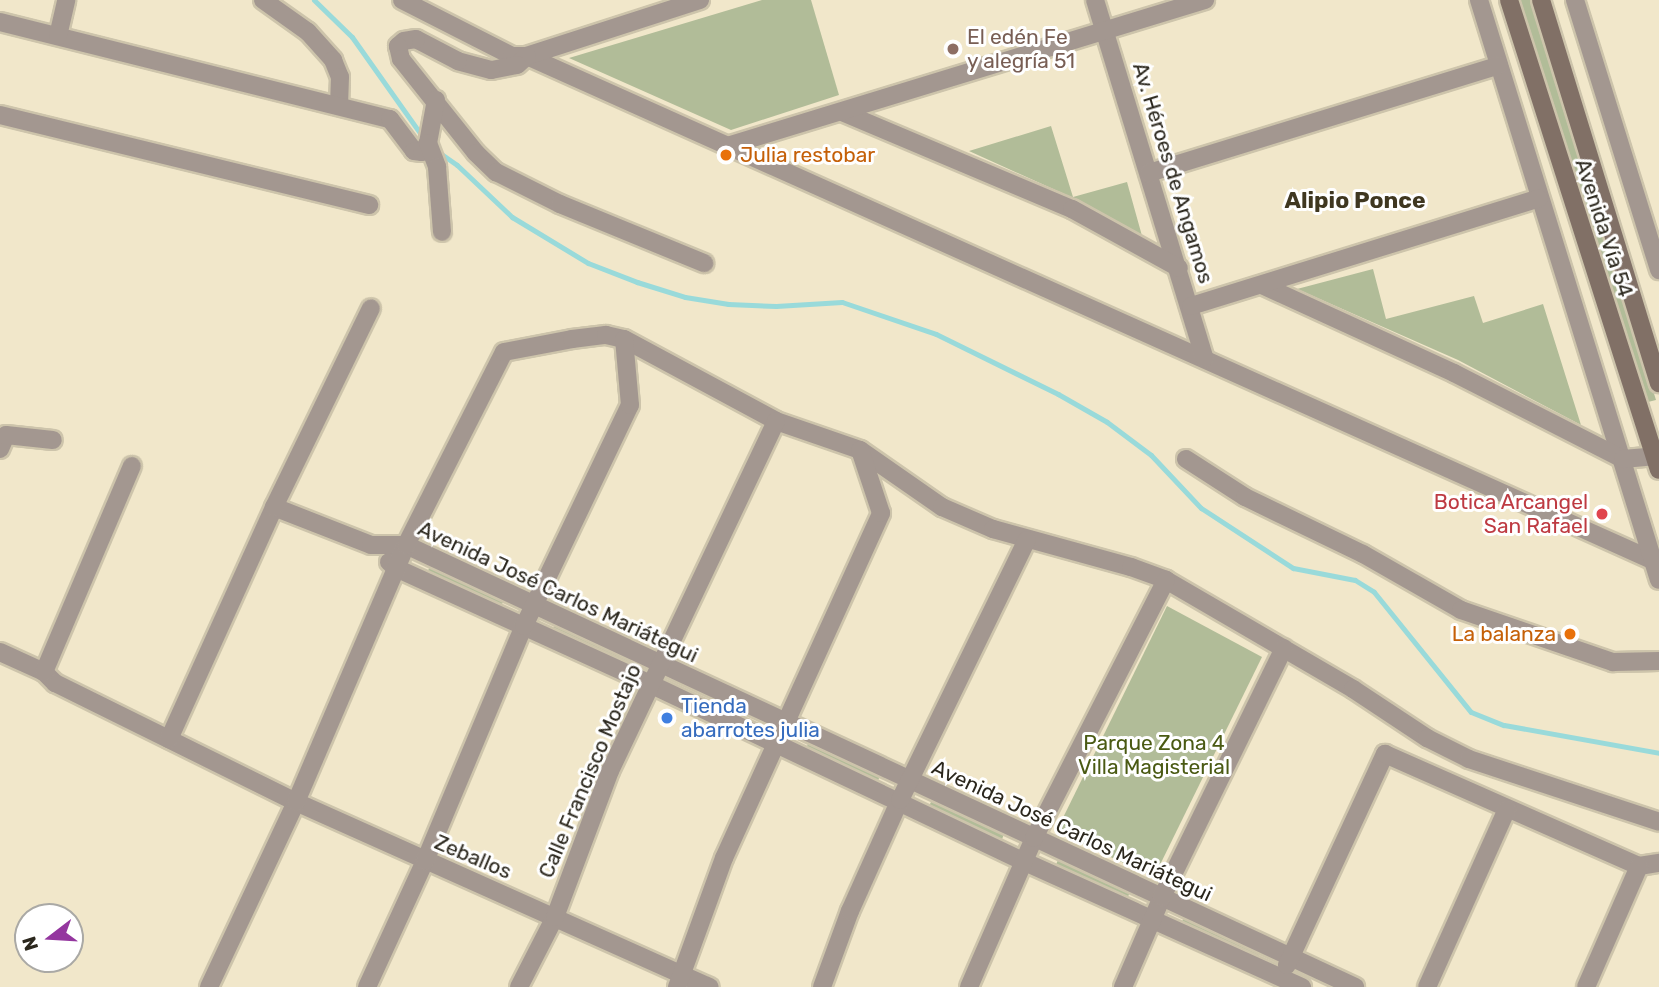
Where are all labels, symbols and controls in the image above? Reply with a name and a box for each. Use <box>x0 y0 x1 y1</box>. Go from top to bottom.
place label: El edén Fe y alegría 51 <box>967 24 1076 74</box>
marker: El edén Fe y alegría 51 <box>945 41 961 57</box>
street label: Av. Héroes de Angamos <box>1127 59 1219 287</box>
place label: Julia restobar <box>740 142 875 168</box>
marker: Julia restobar <box>718 147 734 163</box>
street label: Avenida Vía 54 <box>1570 155 1638 301</box>
district label: Alipio Ponce <box>1284 186 1426 214</box>
place label: Botica Arcangel San Rafael <box>1433 489 1588 539</box>
marker: Botica Arcangel San Rafael <box>1594 506 1610 522</box>
street label: Avenida José Carlos Mariátegui <box>414 516 702 668</box>
place label: La balanza <box>1452 621 1556 647</box>
marker: La balanza <box>1562 626 1578 642</box>
street label: Calle Francisco Mostajo <box>534 660 646 882</box>
place label: Tienda abarrotes julia <box>681 693 820 743</box>
marker: Tienda abarrotes julia <box>659 710 675 726</box>
park label: Parque Zona 4 Villa Magisterial <box>1078 730 1230 780</box>
street label: Avenida José Carlos Mariátegui <box>928 755 1216 907</box>
street label: Zeballos <box>431 830 515 884</box>
north arrow <box>14 903 84 973</box>
text: N <box>17 934 43 954</box>

